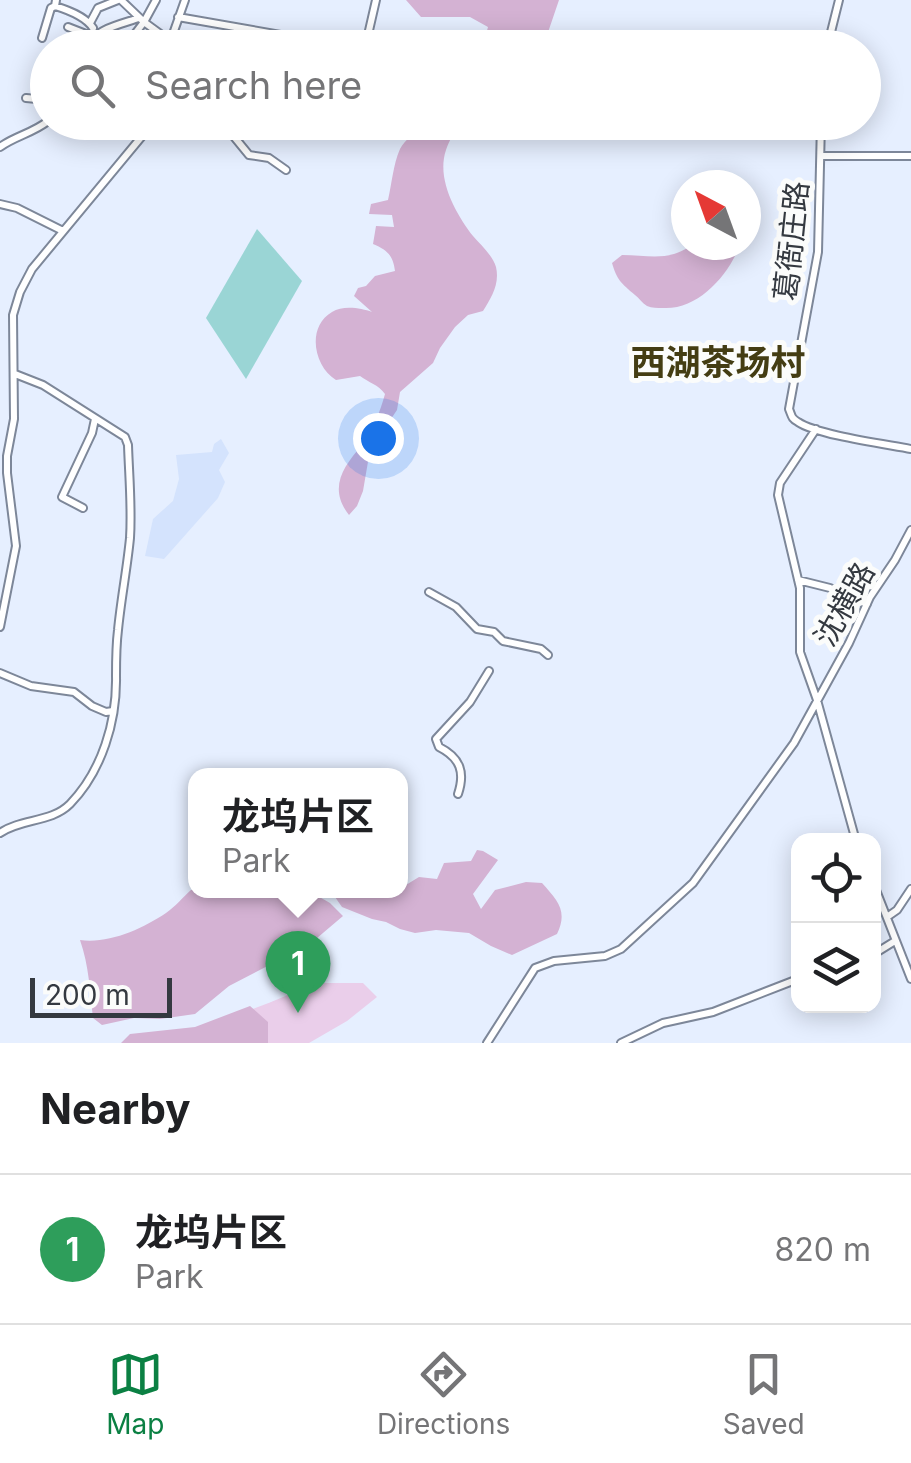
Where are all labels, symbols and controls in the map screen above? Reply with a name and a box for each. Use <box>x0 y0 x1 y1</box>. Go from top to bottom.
search box <box>30 30 881 140</box>
icon: search <box>65 58 120 113</box>
text: Search here <box>145 62 362 108</box>
north arrow <box>671 170 761 260</box>
street label: 葛衙庄路 <box>767 179 815 303</box>
district label: 西湖茶场村 <box>630 341 806 383</box>
your location <box>353 413 404 464</box>
street label: 沈横路 <box>806 556 882 652</box>
popup <box>188 768 408 898</box>
text: 龙坞片区 <box>222 793 374 839</box>
map controls <box>791 833 881 1013</box>
button: locate <box>791 833 881 923</box>
text: Park <box>222 841 291 880</box>
button: layers <box>791 923 881 1013</box>
pin: 1 <box>266 930 330 1013</box>
scale bar <box>30 973 172 1018</box>
text: 200 m <box>45 978 130 1012</box>
text: Nearby <box>40 1083 191 1134</box>
text: 龙坞片区 <box>135 1209 287 1255</box>
text: 1 <box>66 1230 79 1269</box>
text: 820 m <box>774 1230 871 1269</box>
text: Park <box>135 1257 204 1296</box>
tab: Map <box>106 1347 164 1441</box>
tab: Directions <box>377 1347 510 1441</box>
tab: Saved <box>723 1347 805 1441</box>

